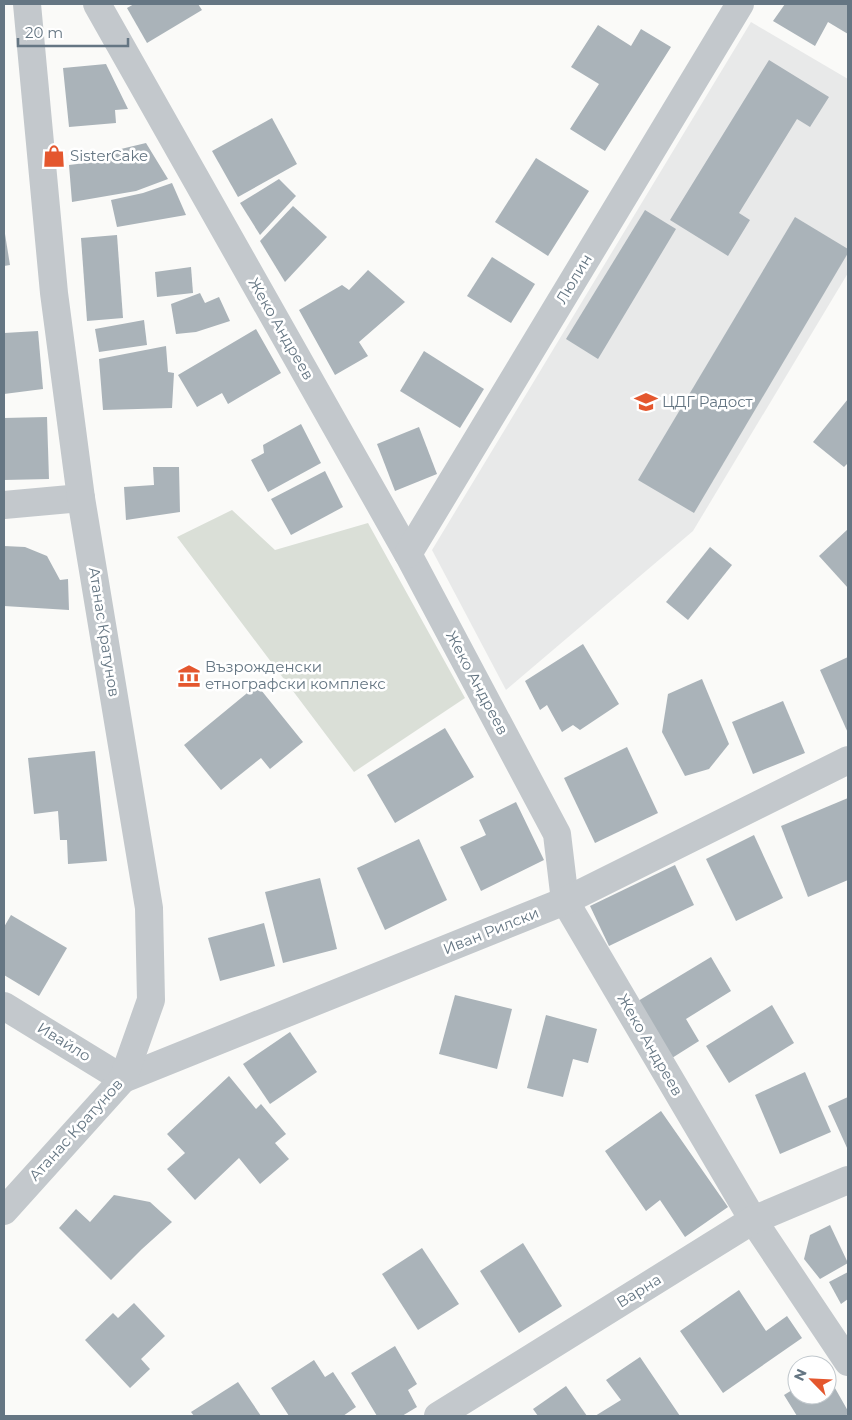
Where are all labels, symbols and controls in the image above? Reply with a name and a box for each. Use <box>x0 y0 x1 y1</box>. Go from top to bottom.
scale bar <box>18 15 128 47</box>
text: 20 m <box>25 23 63 42</box>
shop icon: SisterCake <box>41 143 67 169</box>
place label: SisterCake <box>70 146 148 165</box>
street label: Люлин <box>551 250 596 307</box>
street label: Жеко Андреев <box>244 274 318 383</box>
school or university icon: ЦДГ Радост <box>633 389 659 415</box>
place label: ЦДГ Радост <box>662 392 754 411</box>
street label: Атанас Кратунов <box>85 566 124 698</box>
street label: Жеко Андреев <box>442 628 513 738</box>
place label: Възрожденски етнографски комплекс <box>205 657 386 693</box>
museum icon: Възрожденски етнографски комплекс <box>176 663 202 689</box>
street label: Иван Рилски <box>440 903 542 958</box>
street label: Жеко Андреев <box>613 990 687 1099</box>
street label: Ивайло <box>34 1018 95 1065</box>
street label: Атанас Кратунов <box>25 1075 127 1185</box>
street label: Варна <box>613 1269 665 1312</box>
north arrow <box>787 1355 837 1405</box>
text: N <box>790 1366 811 1384</box>

